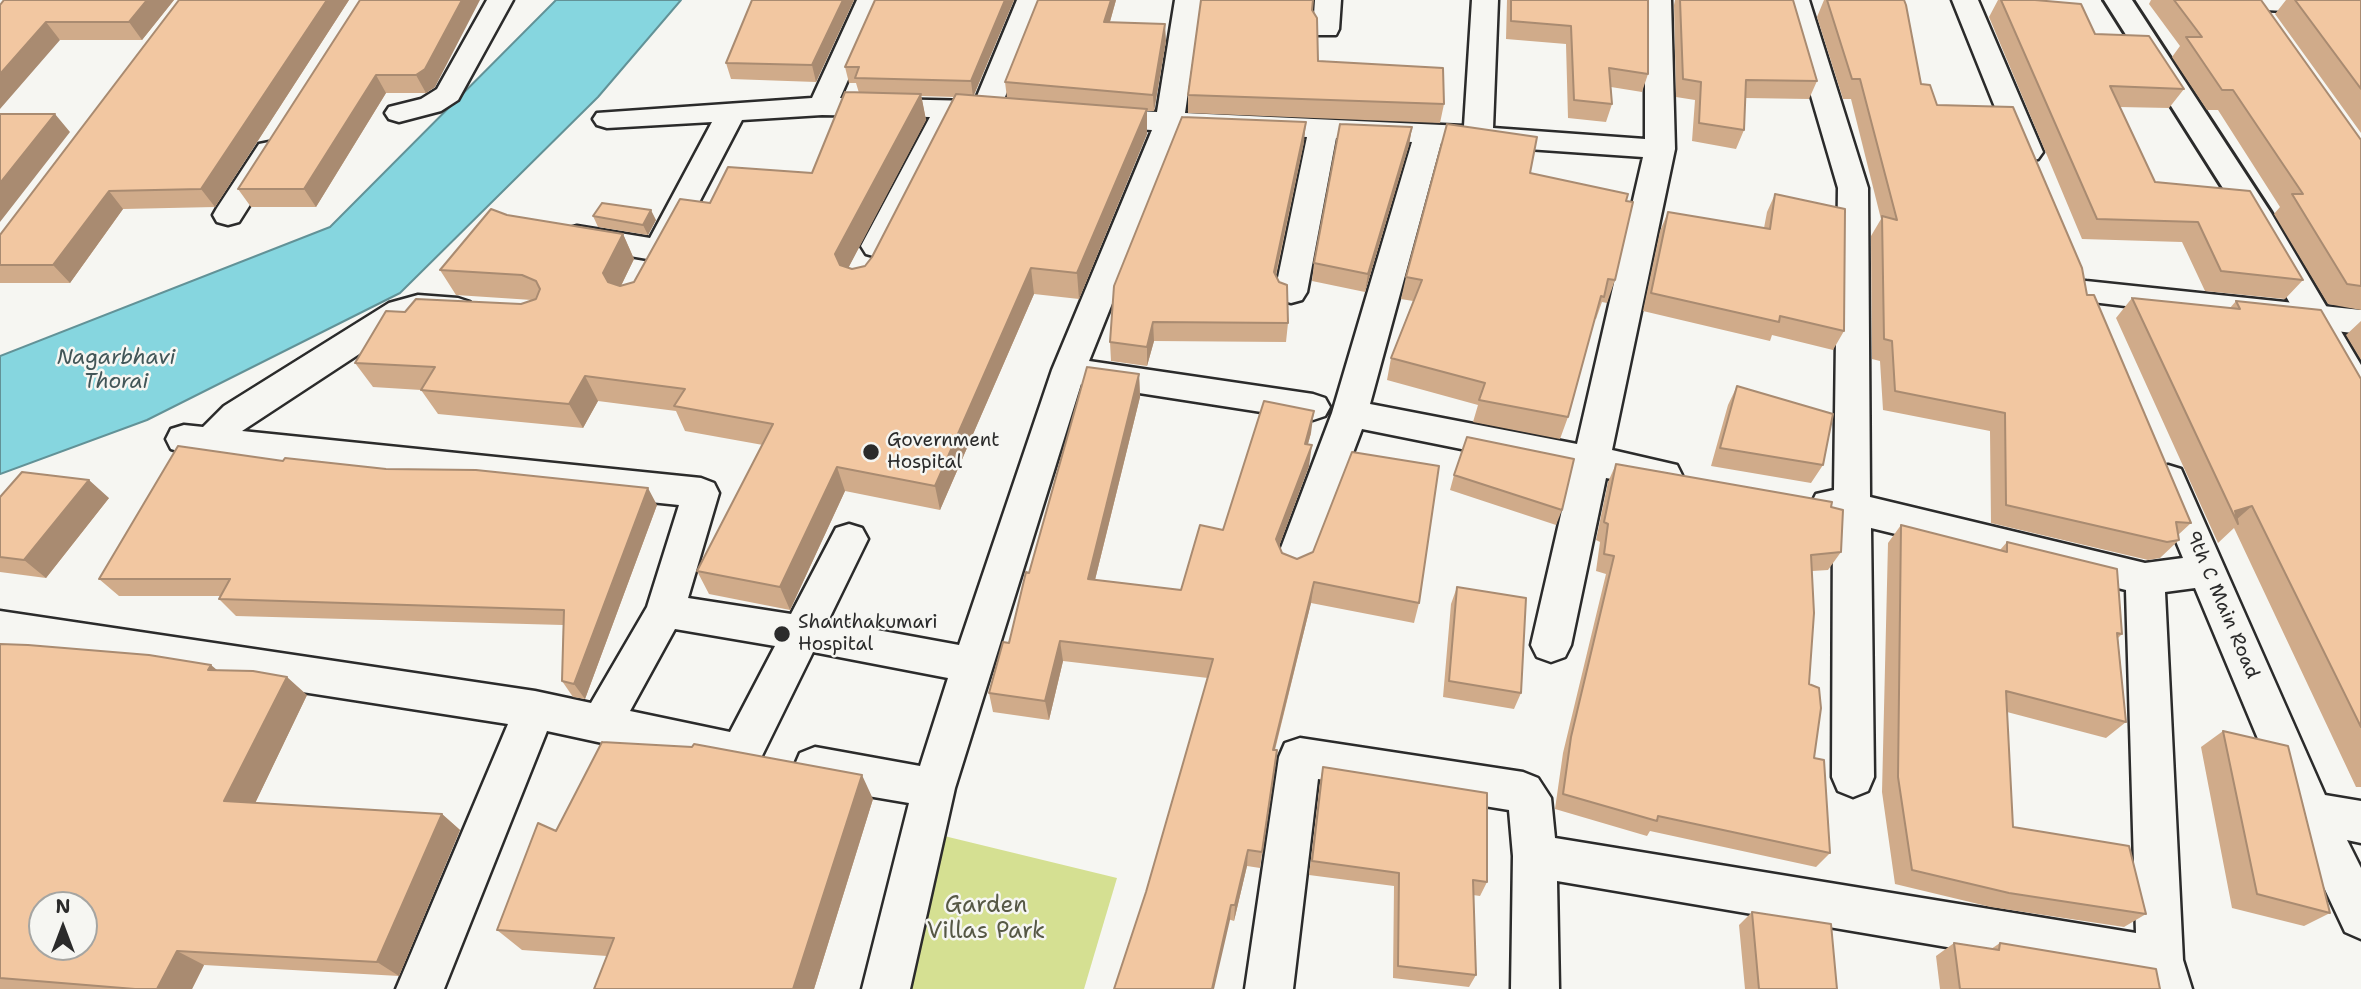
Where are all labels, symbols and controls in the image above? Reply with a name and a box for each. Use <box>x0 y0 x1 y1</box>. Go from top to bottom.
water label: Nagarbhavi Thorai <box>57 346 175 396</box>
place label: Government Hospital <box>887 430 1000 474</box>
marker: Government Hospital <box>861 442 881 462</box>
street label: 9th C Main Road <box>2181 528 2263 682</box>
place label: Shanthakumari Hospital <box>798 612 938 656</box>
marker: Shanthakumari Hospital <box>772 624 792 644</box>
north arrow <box>28 891 98 961</box>
park label: Garden Villas Park <box>927 892 1045 946</box>
text: N <box>55 894 71 919</box>

